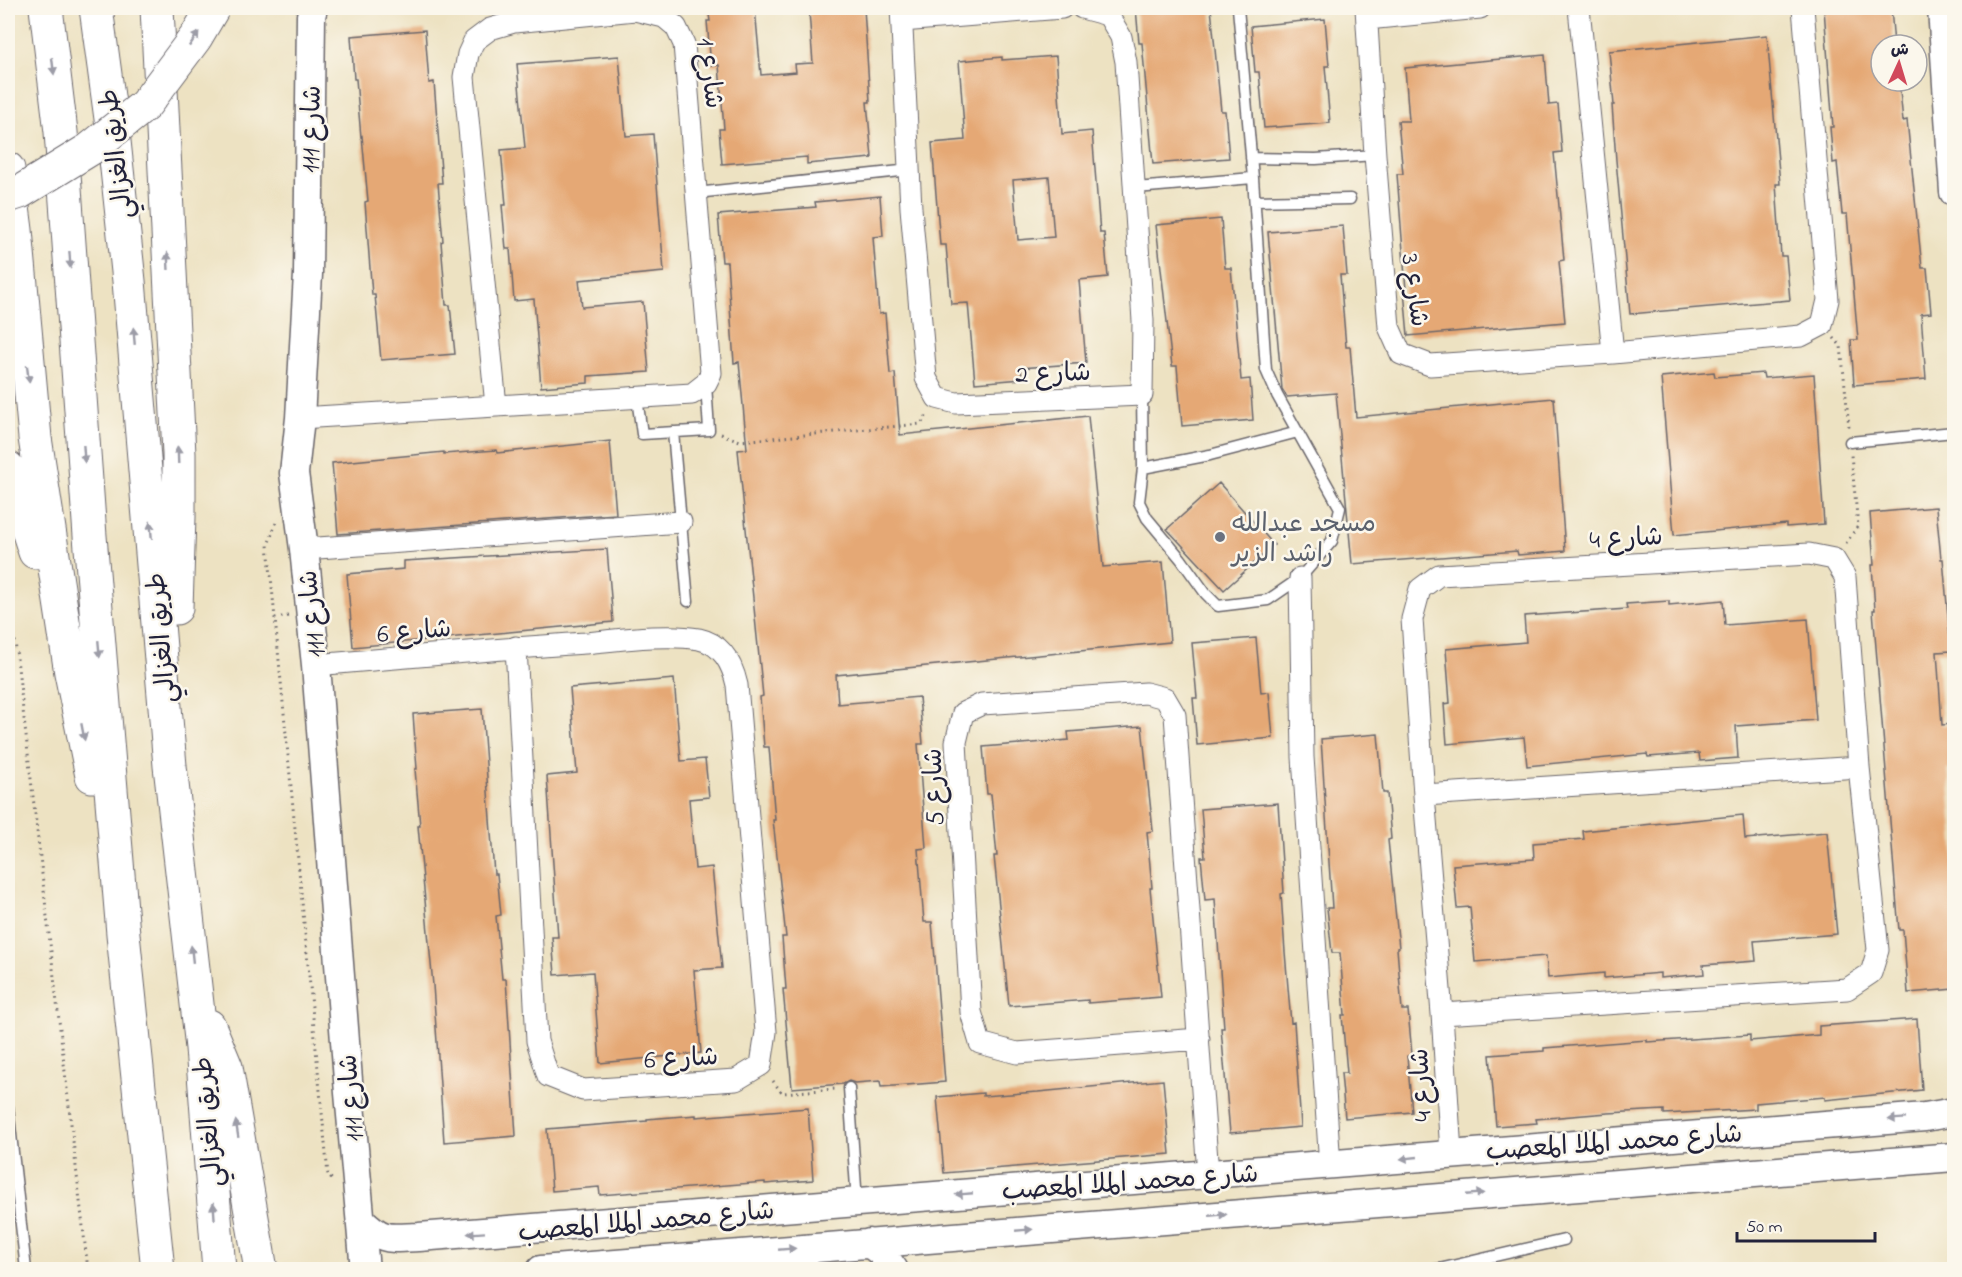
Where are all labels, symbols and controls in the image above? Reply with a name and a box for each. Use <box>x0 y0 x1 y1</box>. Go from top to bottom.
one-way arrow <box>188 32 200 48</box>
north arrow <box>1869 33 1929 93</box>
street label: شارع 1 <box>684 36 732 111</box>
text: ش <box>1890 37 1910 63</box>
one-way arrow <box>48 56 58 75</box>
street label: شارع 111 <box>293 85 333 173</box>
street label: طريق الغزالي <box>91 86 146 221</box>
one-way arrow <box>66 250 75 269</box>
one-way arrow <box>164 251 173 270</box>
street label: شارع 3 <box>1389 251 1437 329</box>
one-way arrow <box>129 326 139 345</box>
street label: شارع 2 <box>1015 355 1092 395</box>
one-way arrow <box>23 364 33 383</box>
one-way arrow <box>79 445 88 464</box>
one-way arrow <box>174 446 183 465</box>
place label: مسجد عبدالله راشد الزير <box>1230 506 1376 574</box>
street label: شارع 4 <box>1588 519 1664 561</box>
one-way arrow <box>146 521 156 540</box>
marker: مسجد عبدالله راشد الزير <box>1213 530 1227 544</box>
street label: شارع 111 <box>291 568 337 659</box>
street label: طريق الغزالي <box>138 571 189 705</box>
street label: شارع 6 <box>376 611 453 655</box>
one-way arrow <box>94 639 104 658</box>
one-way arrow <box>79 723 88 742</box>
street label: شارع 5 <box>916 747 956 826</box>
one-way arrow <box>187 945 197 964</box>
street label: شارع 6 <box>643 1039 719 1081</box>
street label: شارع 4 <box>1402 1047 1444 1123</box>
street label: شارع 111 <box>330 1052 376 1143</box>
street label: طريق الغزالي <box>185 1055 236 1189</box>
one-way arrow <box>1887 1115 1906 1124</box>
street label: شارع محمد الملا المعصب <box>1485 1116 1744 1172</box>
one-way arrow <box>232 1120 241 1139</box>
one-way arrow <box>1400 1153 1419 1163</box>
street label: شارع محمد الملا المعصب <box>1001 1156 1260 1212</box>
one-way arrow <box>954 1189 973 1199</box>
one-way arrow <box>1466 1189 1485 1199</box>
street label: شارع محمد الملا المعصب <box>516 1193 776 1253</box>
one-way arrow <box>210 1202 219 1221</box>
scale bar <box>1737 1205 1875 1243</box>
one-way arrow <box>1209 1210 1228 1220</box>
text: 50 m <box>1746 1215 1783 1241</box>
one-way arrow <box>1014 1225 1033 1235</box>
one-way arrow <box>467 1228 486 1238</box>
one-way arrow <box>778 1244 797 1254</box>

